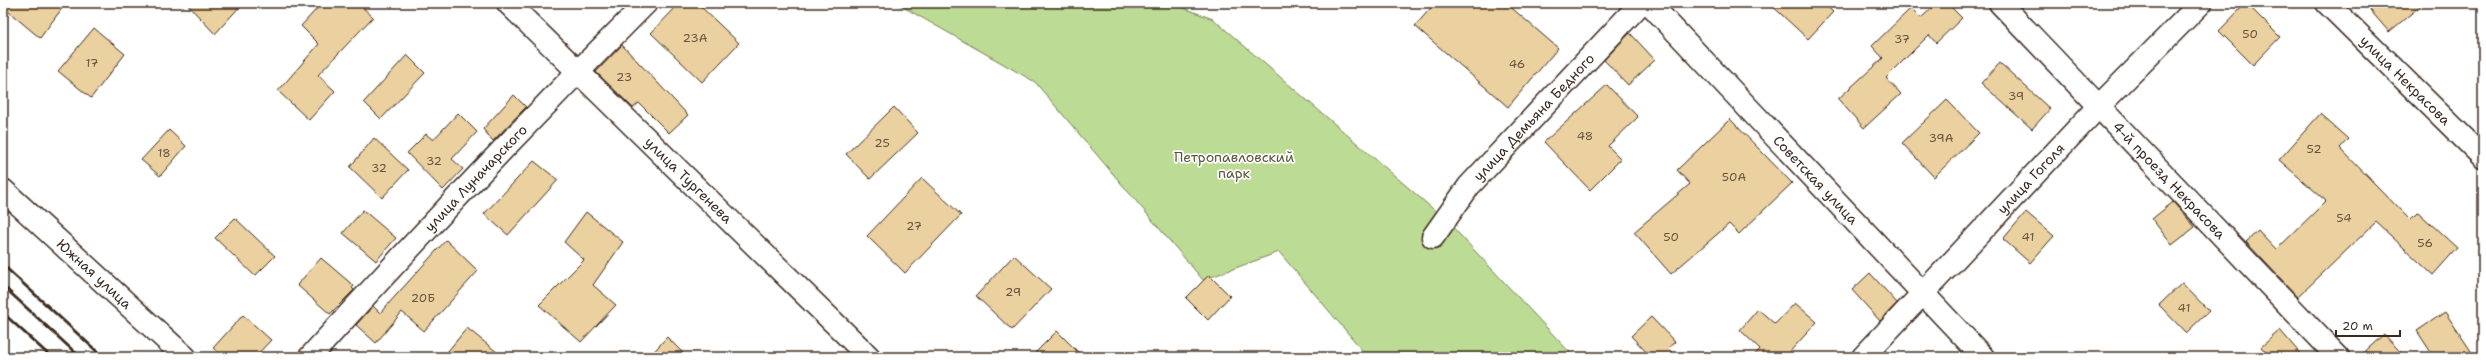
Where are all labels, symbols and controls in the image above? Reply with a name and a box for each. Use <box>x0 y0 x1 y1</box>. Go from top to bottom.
house number: 50 <box>2242 26 2258 42</box>
house number: 23А <box>683 30 708 46</box>
house number: 37 <box>1894 31 1910 47</box>
street label: улица Некрасова <box>2356 32 2455 129</box>
street label: улица Демьяна Бедного <box>1469 49 1598 185</box>
house number: 17 <box>86 55 98 71</box>
house number: 46 <box>1509 56 1525 72</box>
house number: 23 <box>616 69 632 85</box>
house number: 39 <box>2008 88 2024 104</box>
street label: 4-й проезд Некрасова <box>2109 118 2230 243</box>
street label: улица Луначарского <box>421 121 531 235</box>
house number: 48 <box>1577 128 1593 144</box>
house number: 39А <box>1929 130 1954 146</box>
street label: Советская улица <box>1769 131 1862 228</box>
street label: улица Тургенева <box>641 133 737 227</box>
house number: 25 <box>874 135 890 151</box>
street label: улица Гоголя <box>1993 139 2068 218</box>
house number: 52 <box>2306 141 2322 157</box>
house number: 18 <box>157 145 171 161</box>
park label: Петропавловский парк <box>1174 148 1294 182</box>
house number: 32 <box>426 153 442 169</box>
house number: 32 <box>371 160 387 176</box>
house number: 50А <box>1722 169 1746 185</box>
house number: 54 <box>2336 210 2352 226</box>
house number: 27 <box>906 218 922 234</box>
house number: 50 <box>1663 229 1679 245</box>
house number: 41 <box>2022 229 2034 245</box>
street label: Южная улица <box>53 235 136 313</box>
house number: 56 <box>2417 235 2433 251</box>
house number: 29 <box>1005 284 1021 300</box>
house number: 20Б <box>411 290 435 306</box>
house number: 41 <box>2178 300 2190 316</box>
scale bar <box>2336 312 2400 338</box>
text: 20 m <box>2342 318 2373 334</box>

